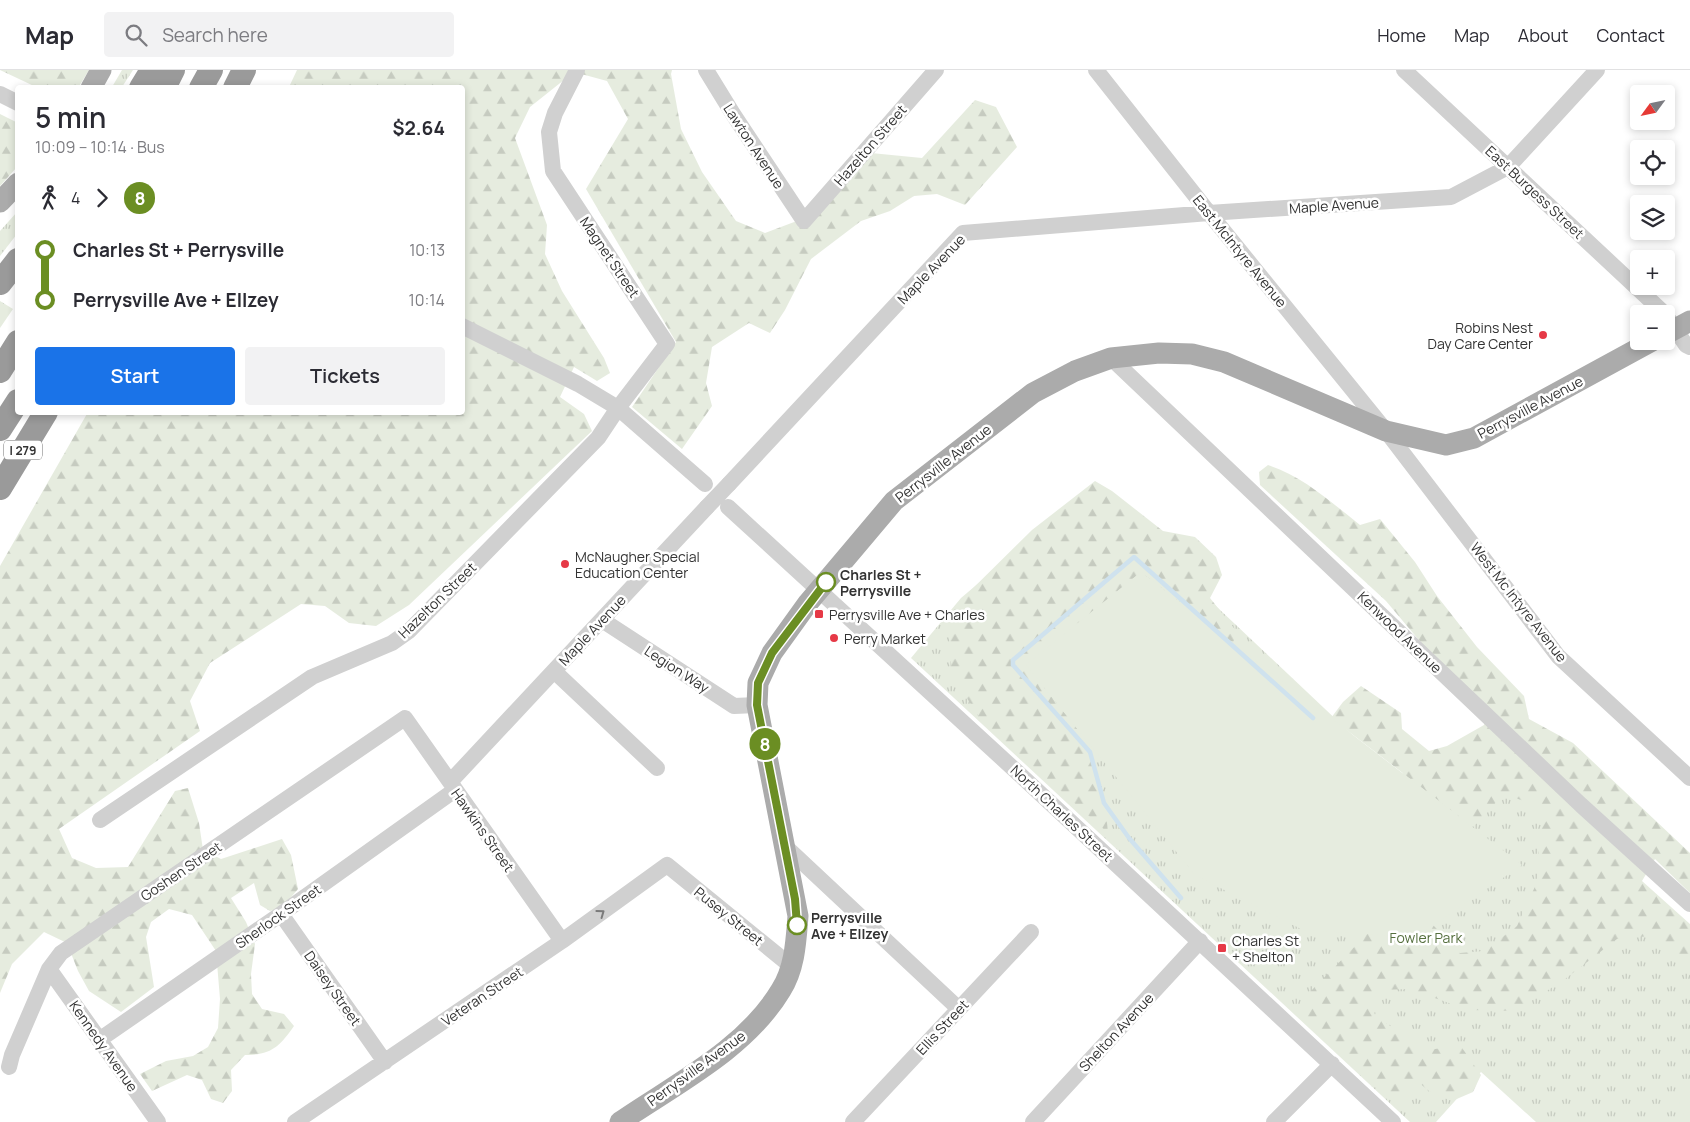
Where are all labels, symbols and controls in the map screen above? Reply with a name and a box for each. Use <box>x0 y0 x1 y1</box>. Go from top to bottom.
search box <box>104 12 454 57</box>
text: Map <box>25 18 74 51</box>
icon: search <box>122 21 150 49</box>
text: Search here <box>162 22 268 48</box>
text: Home <box>1377 23 1426 47</box>
text: Map <box>1454 23 1490 47</box>
text: About <box>1518 23 1568 47</box>
text: Contact <box>1596 23 1665 47</box>
north arrow <box>1630 85 1675 130</box>
map controls <box>1630 85 1675 350</box>
text: 5 min <box>35 98 106 136</box>
street label: Lawton Avenue <box>719 100 789 192</box>
street label: Hazelton Street <box>830 100 911 190</box>
text: $2.64 <box>393 115 445 141</box>
text: 10:09 – 10:14 · Bus <box>35 136 165 158</box>
button: locate <box>1630 140 1675 185</box>
street label: East Burgess Street <box>1482 141 1589 243</box>
icon: walk <box>35 184 63 212</box>
icon: forward <box>88 184 116 212</box>
text: 8 <box>134 186 145 210</box>
text: 4 <box>71 187 80 209</box>
street label: East McIntyre Avenue <box>1189 191 1291 311</box>
street label: Maple Avenue <box>1288 192 1380 218</box>
button: layers <box>1630 195 1675 240</box>
street label: Magnet Street <box>576 213 644 302</box>
street label: Maple Avenue <box>893 230 969 308</box>
text: Charles St + Perrysville <box>73 237 284 263</box>
text: 10:13 <box>409 239 445 261</box>
button: + <box>1630 250 1675 295</box>
text: Perrysville Ave + Ellzey <box>73 287 279 313</box>
text: 10:14 <box>409 289 445 311</box>
button: − <box>1630 305 1675 350</box>
place label: Robins Nest Day Care Center <box>1428 318 1533 353</box>
marker: Robins Nest Day Care Center <box>1537 329 1549 341</box>
button: Start <box>35 347 235 405</box>
button: Tickets <box>245 347 445 405</box>
street label: Perrysville Avenue <box>1474 371 1586 443</box>
street label: Perrysville Avenue <box>891 420 995 506</box>
road number: I 279 <box>4 440 42 460</box>
street label: West Mc Intyre Avenue <box>1466 538 1572 666</box>
place label: McNaugher Special Education Center <box>575 547 700 582</box>
street label: Hazelton Street <box>394 558 480 642</box>
marker: McNaugher Special Education Center <box>559 558 571 570</box>
place label: Charles St + Perrysville <box>840 565 922 600</box>
marker: Charles St + Perrysville <box>816 572 836 592</box>
street label: Kenwood Avenue <box>1354 587 1446 677</box>
street label: Maple Avenue <box>554 591 630 669</box>
place label: Perrysville Ave + Charles <box>829 605 985 624</box>
marker: Perrysville Ave + Charles <box>813 608 825 620</box>
place label: Perry Market <box>844 629 926 648</box>
marker: Perry Market <box>828 632 840 644</box>
street label: Legion Way <box>641 641 714 697</box>
line badge: 8 <box>749 728 781 760</box>
text: 8 <box>759 732 771 756</box>
street label: North Charles Street <box>1007 761 1118 866</box>
street label: Hawkins Street <box>447 785 519 876</box>
street label: Goshen Street <box>137 837 226 905</box>
street label: Sherlock Street <box>231 879 325 953</box>
street label: Pusey Street <box>691 882 768 950</box>
place label: Perrysville Ave + Ellzey <box>811 908 889 943</box>
one-way arrow <box>595 910 604 918</box>
marker: Perrysville Ave + Ellzey <box>787 915 807 935</box>
park label: Fowler Park <box>1390 928 1463 947</box>
place label: Charles St + Shelton <box>1232 931 1299 966</box>
marker: Charles St + Shelton <box>1216 942 1228 954</box>
street label: Daisey Street <box>300 947 366 1029</box>
street label: Veteran Street <box>438 962 527 1030</box>
street label: Shelton Avenue <box>1075 989 1157 1075</box>
street label: Ellis Street <box>912 995 973 1059</box>
street label: Kennedy Avenue <box>66 997 142 1095</box>
street label: Perrysville Avenue <box>643 1026 749 1110</box>

